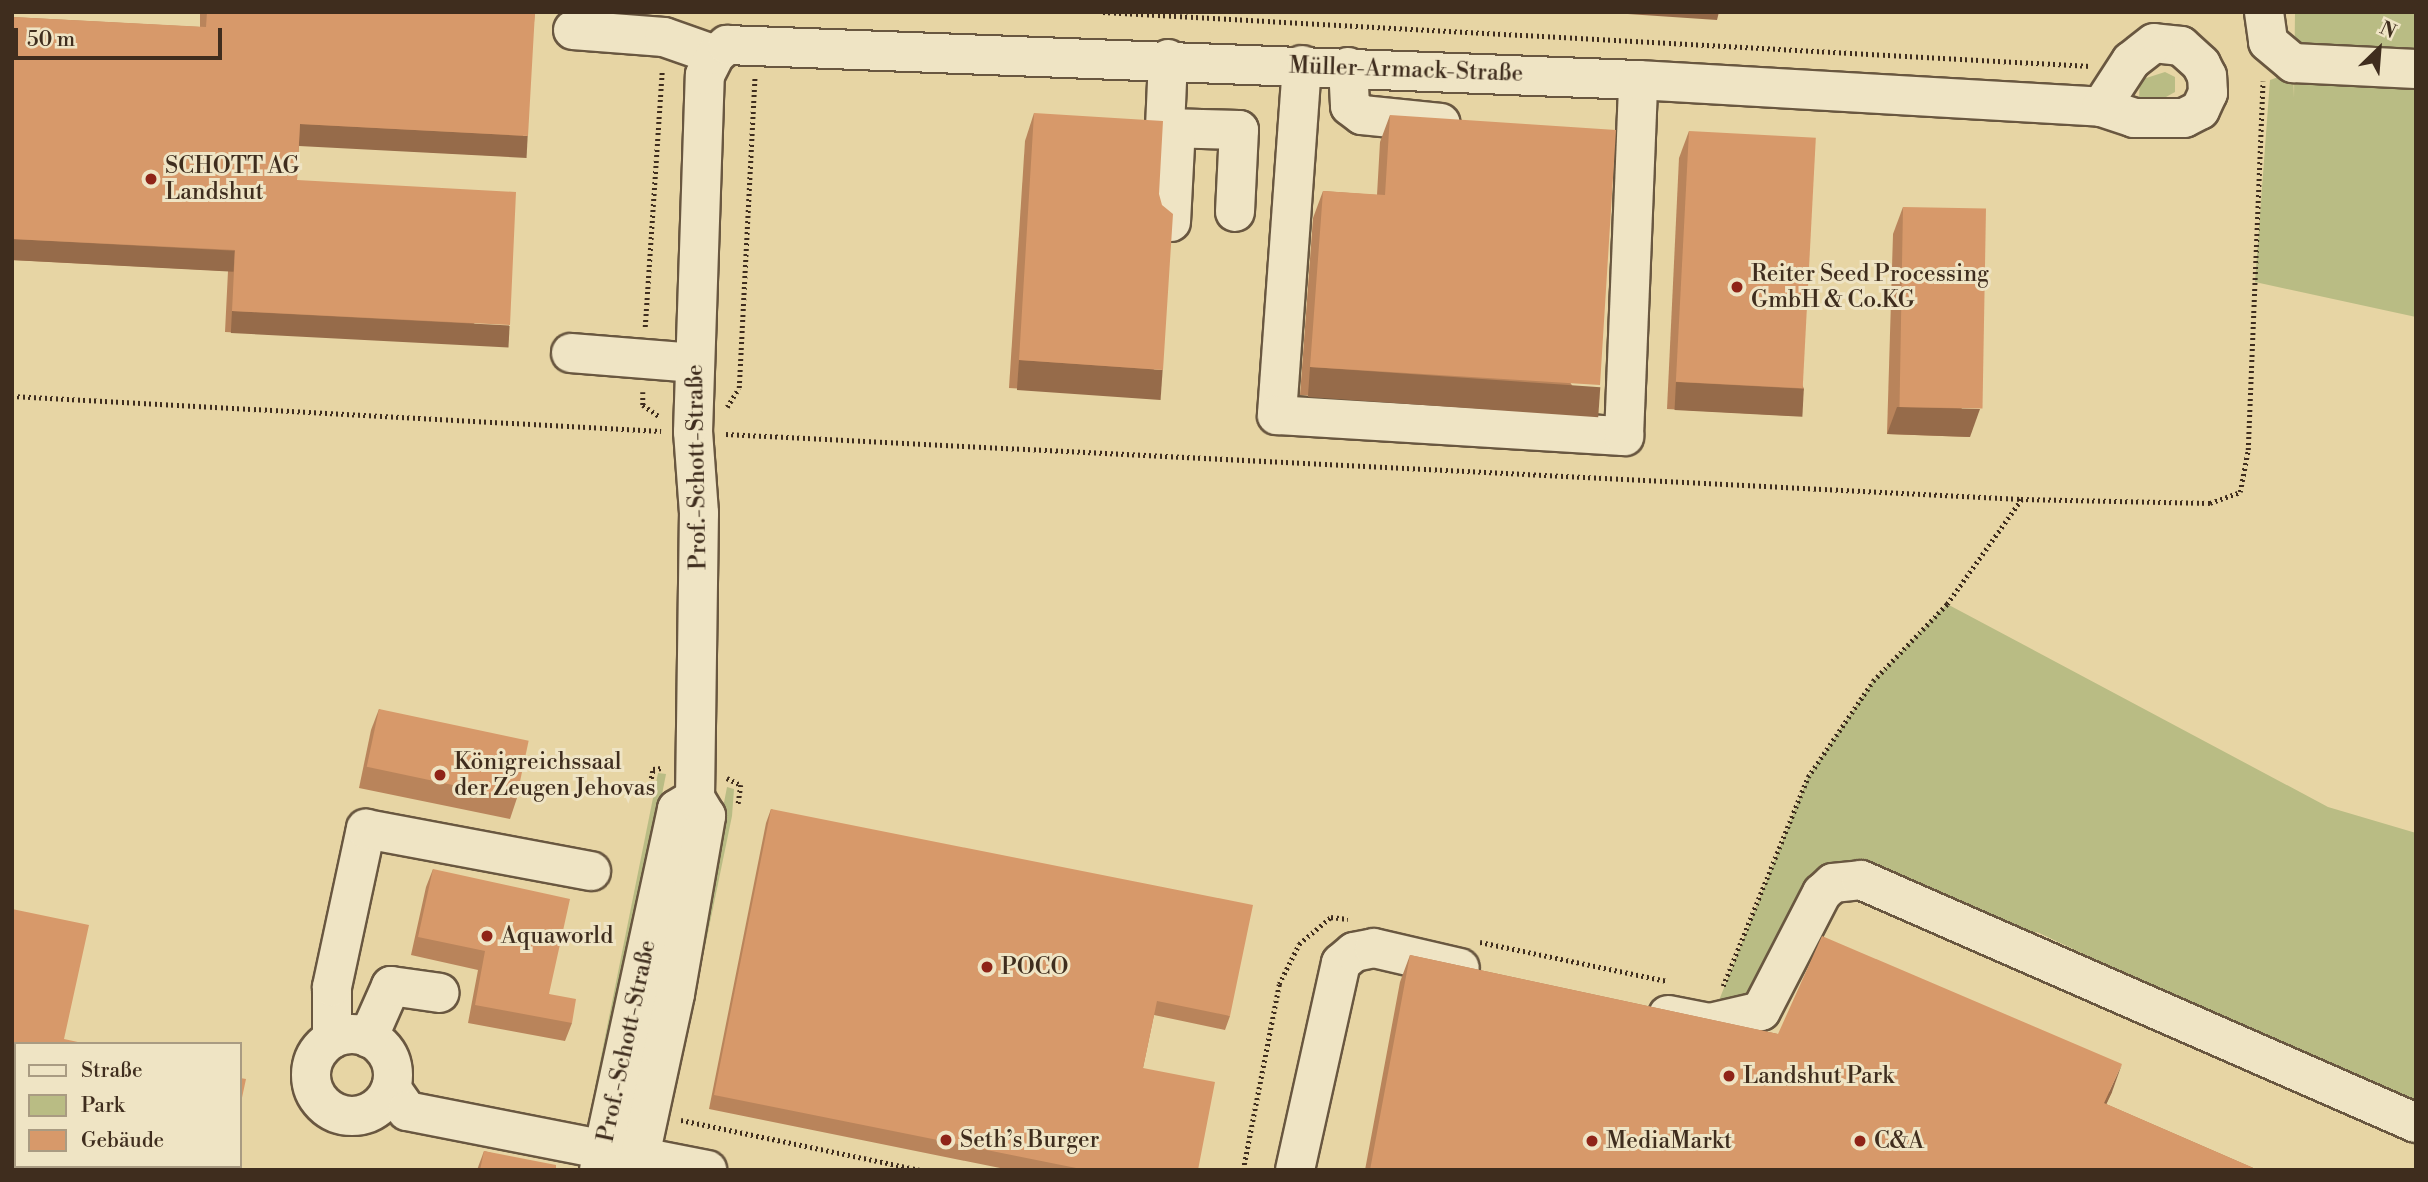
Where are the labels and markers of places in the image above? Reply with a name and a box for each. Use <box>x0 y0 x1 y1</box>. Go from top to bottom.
place label: SCHOTT AG Landshut <box>165 152 299 206</box>
marker: SCHOTT AG Landshut <box>143 171 159 187</box>
place label: Reiter Seed Processing GmbH & Co.KG <box>1751 260 1989 314</box>
marker: Reiter Seed Processing GmbH & Co.KG <box>1729 279 1745 295</box>
place label: Königreichssaal der Zeugen Jehovas <box>454 748 655 802</box>
marker: Königreichssaal der Zeugen Jehovas <box>432 767 448 783</box>
place label: Aquaworld <box>501 922 613 950</box>
marker: Aquaworld <box>479 928 495 944</box>
place label: POCO <box>1001 953 1068 981</box>
marker: POCO <box>979 959 995 975</box>
place label: Landshut Park <box>1743 1062 1894 1090</box>
marker: Landshut Park <box>1721 1068 1737 1084</box>
place label: Seth’s Burger <box>960 1126 1099 1154</box>
place label: MediaMarkt <box>1606 1127 1732 1155</box>
place label: C&A <box>1874 1127 1924 1155</box>
marker: Seth’s Burger <box>938 1132 954 1148</box>
marker: MediaMarkt <box>1584 1133 1600 1149</box>
marker: C&A <box>1852 1133 1868 1149</box>

